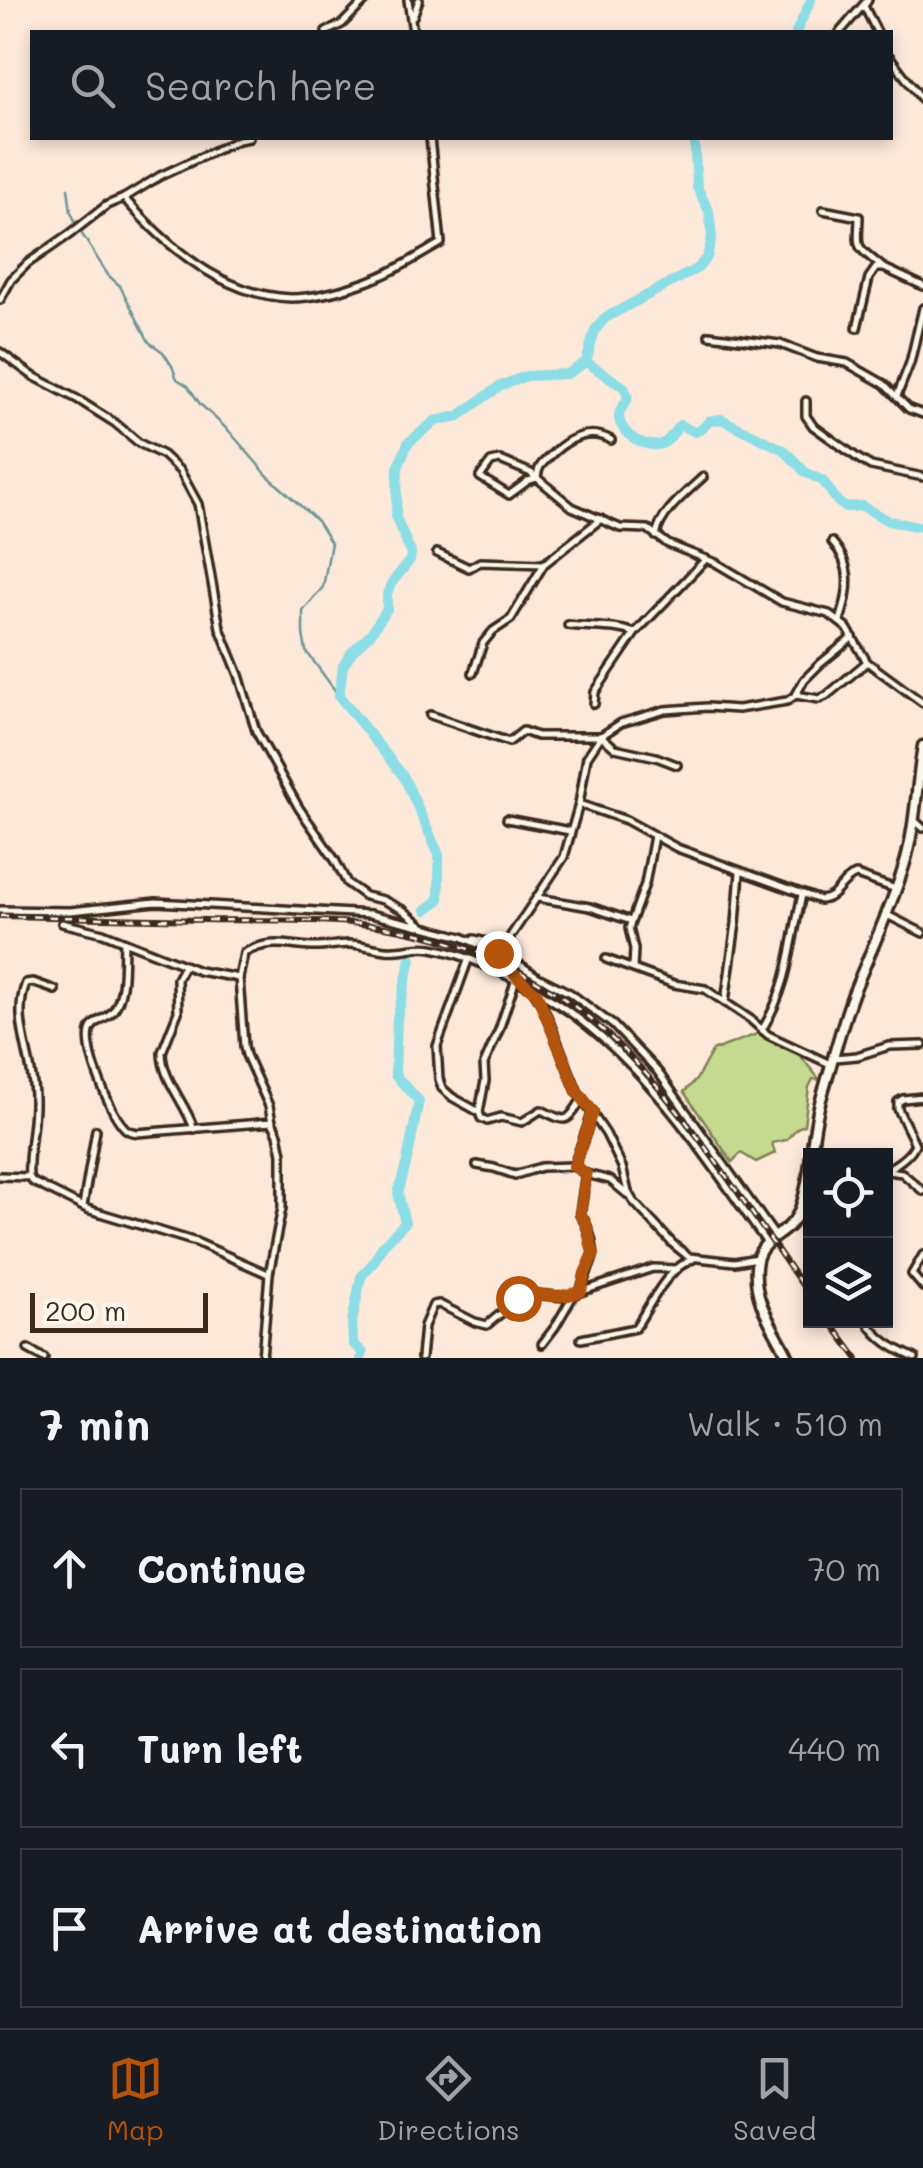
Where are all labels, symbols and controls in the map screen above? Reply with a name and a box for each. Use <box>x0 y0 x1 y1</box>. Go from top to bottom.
search box <box>30 30 893 140</box>
icon: search <box>65 58 120 113</box>
text: Search here <box>145 60 376 110</box>
route end <box>476 931 522 977</box>
map controls <box>803 1148 893 1328</box>
button: locate <box>803 1148 893 1238</box>
button: layers <box>803 1238 893 1328</box>
route start <box>496 1276 542 1322</box>
scale bar <box>30 1288 208 1332</box>
text: 200 m <box>45 1292 126 1328</box>
text: 7 min <box>40 1396 150 1451</box>
text: Walk · 510 m <box>687 1402 883 1444</box>
icon: ahead <box>42 1541 97 1596</box>
text: Continue <box>137 1543 306 1593</box>
text: 70 m <box>808 1547 881 1589</box>
icon: left <box>42 1721 97 1776</box>
text: Turn left <box>137 1723 303 1773</box>
text: 440 m <box>788 1727 881 1769</box>
icon: arrive <box>42 1901 97 1956</box>
text: Arrive at destination <box>137 1903 542 1953</box>
tab: Map <box>107 2051 164 2147</box>
tab: Directions <box>377 2051 520 2147</box>
tab: Saved <box>733 2051 816 2147</box>

